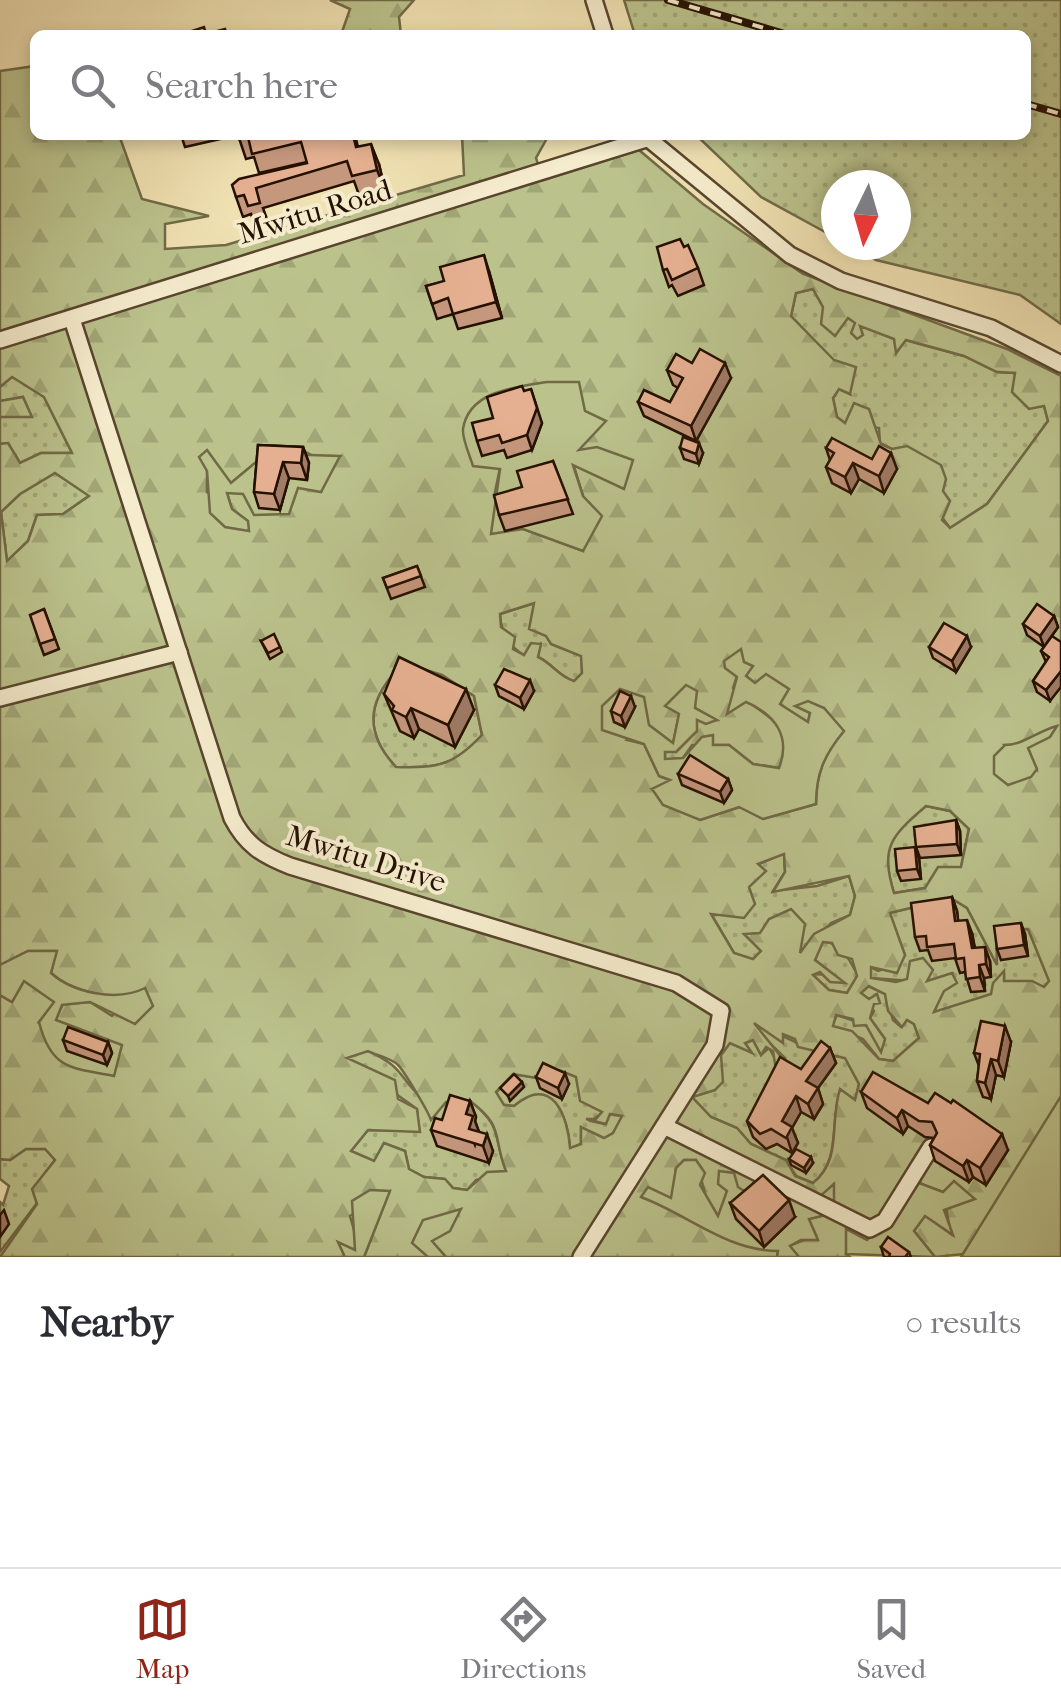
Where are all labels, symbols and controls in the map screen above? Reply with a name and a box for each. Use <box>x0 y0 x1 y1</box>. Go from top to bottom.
search box <box>30 30 1031 140</box>
icon: search <box>65 58 120 113</box>
text: Search here <box>145 63 338 108</box>
north arrow <box>821 170 911 260</box>
street label: Mwitu Road <box>234 172 397 252</box>
street label: Mwitu Drive <box>282 818 450 900</box>
text: Nearby <box>40 1298 172 1347</box>
text: 0 results <box>905 1304 1021 1341</box>
tab: Map <box>135 1592 190 1685</box>
tab: Directions <box>460 1592 586 1685</box>
tab: Saved <box>856 1592 926 1685</box>

